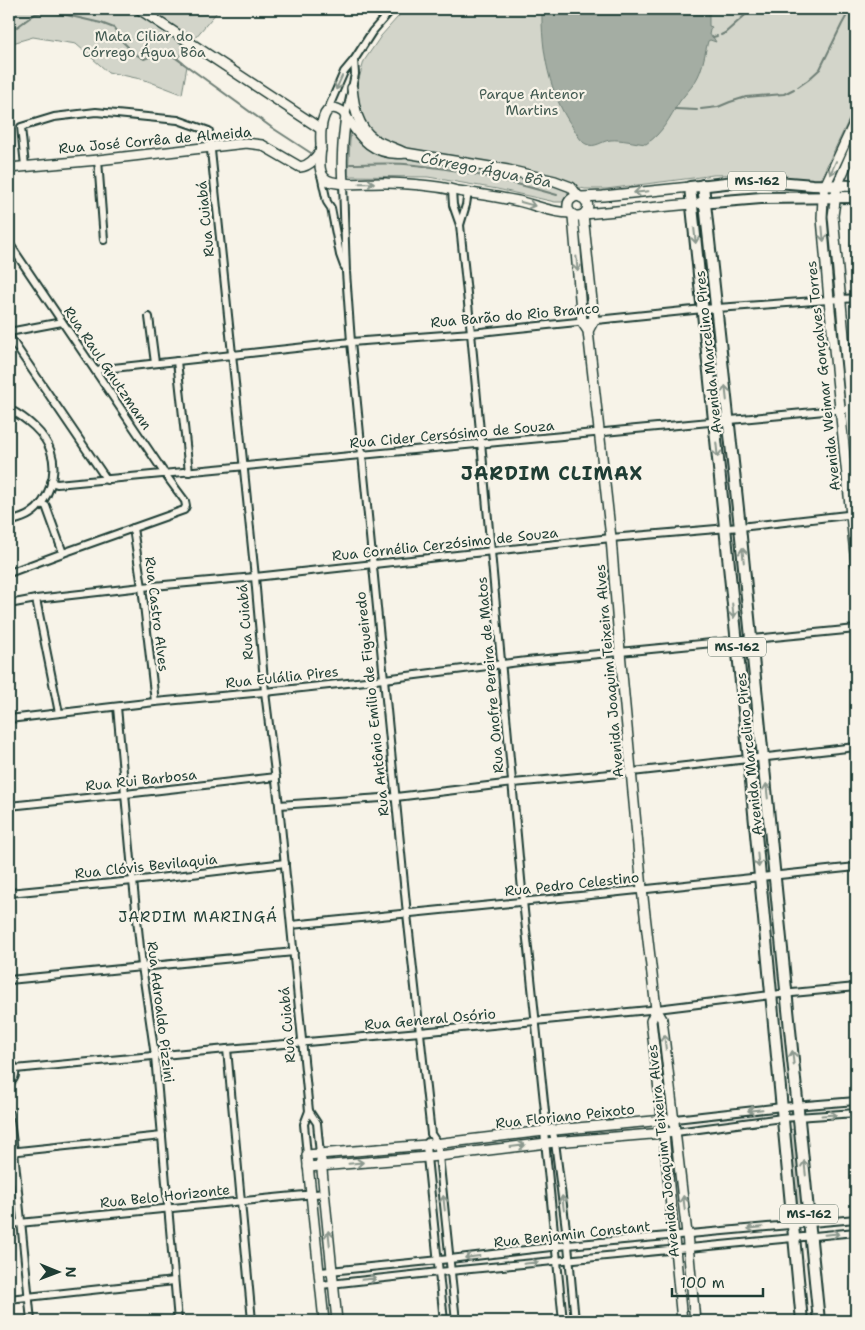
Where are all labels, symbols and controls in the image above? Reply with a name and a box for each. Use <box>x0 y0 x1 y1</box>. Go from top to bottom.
park label: Mata Ciliar do Córrego Água Bôa <box>82 27 206 61</box>
one-way arrow <box>333 75 343 90</box>
park label: Parque Antenor Martins <box>479 85 585 119</box>
street label: Rua José Corrêa de Almeida <box>58 123 253 157</box>
water label: Córrego Água Bôa <box>419 147 553 193</box>
one-way arrow <box>828 160 838 175</box>
road number: MS-162 <box>728 172 786 190</box>
one-way arrow <box>359 178 375 188</box>
street label: Rua Cuiabá <box>192 180 218 258</box>
one-way arrow <box>633 187 649 197</box>
one-way arrow <box>520 200 536 209</box>
one-way arrow <box>818 226 828 242</box>
one-way arrow <box>690 227 700 243</box>
one-way arrow <box>572 256 582 272</box>
street label: Avenida Weimar Gonçalves Torres <box>802 260 844 492</box>
street label: Avenida Marcelino Pires <box>690 270 726 434</box>
street label: Rua Barão do Rio Branco <box>430 299 600 331</box>
street label: Rua Raul Gnutzmann <box>60 303 156 433</box>
one-way arrow <box>721 386 731 402</box>
street label: Rua Cider Cersósimo de Souza <box>349 416 555 452</box>
one-way arrow <box>712 441 722 457</box>
district label: JARDIM CLIMAX <box>461 461 643 486</box>
street label: Rua Cornélia Cerzósimo de Souza <box>331 523 559 565</box>
one-way arrow <box>738 547 748 563</box>
street label: Rua Castro Alves <box>141 556 173 673</box>
street label: Avenida Joaquim Teixeira Alves <box>591 563 627 778</box>
street label: Rua Onofre Pereira de Matos <box>472 576 508 774</box>
street label: Rua Cuiabá <box>233 583 257 661</box>
street label: Rua Antônio Emílio de Figueiredo <box>351 591 393 817</box>
one-way arrow <box>728 603 738 619</box>
road number: MS-162 <box>708 638 766 656</box>
street label: Rua Eulália Pires <box>225 662 339 692</box>
street label: Avenida Marcelino Pires <box>731 672 767 836</box>
street label: Rua Rui Barbosa <box>85 765 198 795</box>
one-way arrow <box>762 784 772 800</box>
street label: Rua Clóvis Bevilaquia <box>74 850 218 882</box>
one-way arrow <box>753 852 763 868</box>
street label: Rua Pedro Celestino <box>504 868 640 900</box>
district label: JARDIM MARINGÁ <box>118 906 278 927</box>
street label: Rua Adroaldo Pizzini <box>143 940 179 1084</box>
street label: Rua Cuiabá <box>275 986 299 1064</box>
street label: Rua General Osório <box>363 1004 497 1034</box>
one-way arrow <box>660 1034 670 1050</box>
street label: Avenida Joaquim Teixeira Alves <box>643 1043 683 1258</box>
one-way arrow <box>788 1050 798 1066</box>
street label: Rua Floriano Peixoto <box>494 1100 636 1132</box>
one-way arrow <box>748 1105 764 1115</box>
one-way arrow <box>820 1111 836 1120</box>
one-way arrow <box>510 1141 526 1151</box>
one-way arrow <box>348 1158 364 1167</box>
one-way arrow <box>800 1160 810 1176</box>
street label: Rua Belo Horizonte <box>99 1180 231 1212</box>
one-way arrow <box>439 1195 449 1211</box>
one-way arrow <box>558 1195 568 1211</box>
one-way arrow <box>679 1195 689 1211</box>
road number: MS-162 <box>780 1204 838 1224</box>
street label: Rua Benjamin Constant <box>493 1217 651 1251</box>
one-way arrow <box>748 1223 764 1233</box>
one-way arrow <box>823 1229 839 1238</box>
one-way arrow <box>324 1230 334 1246</box>
north arrow <box>32 1248 82 1298</box>
one-way arrow <box>464 1252 480 1262</box>
one-way arrow <box>522 1258 538 1268</box>
scale bar <box>672 1265 764 1297</box>
text: N <box>62 1267 80 1278</box>
text: 100 m <box>680 1273 725 1293</box>
one-way arrow <box>361 1274 377 1284</box>

